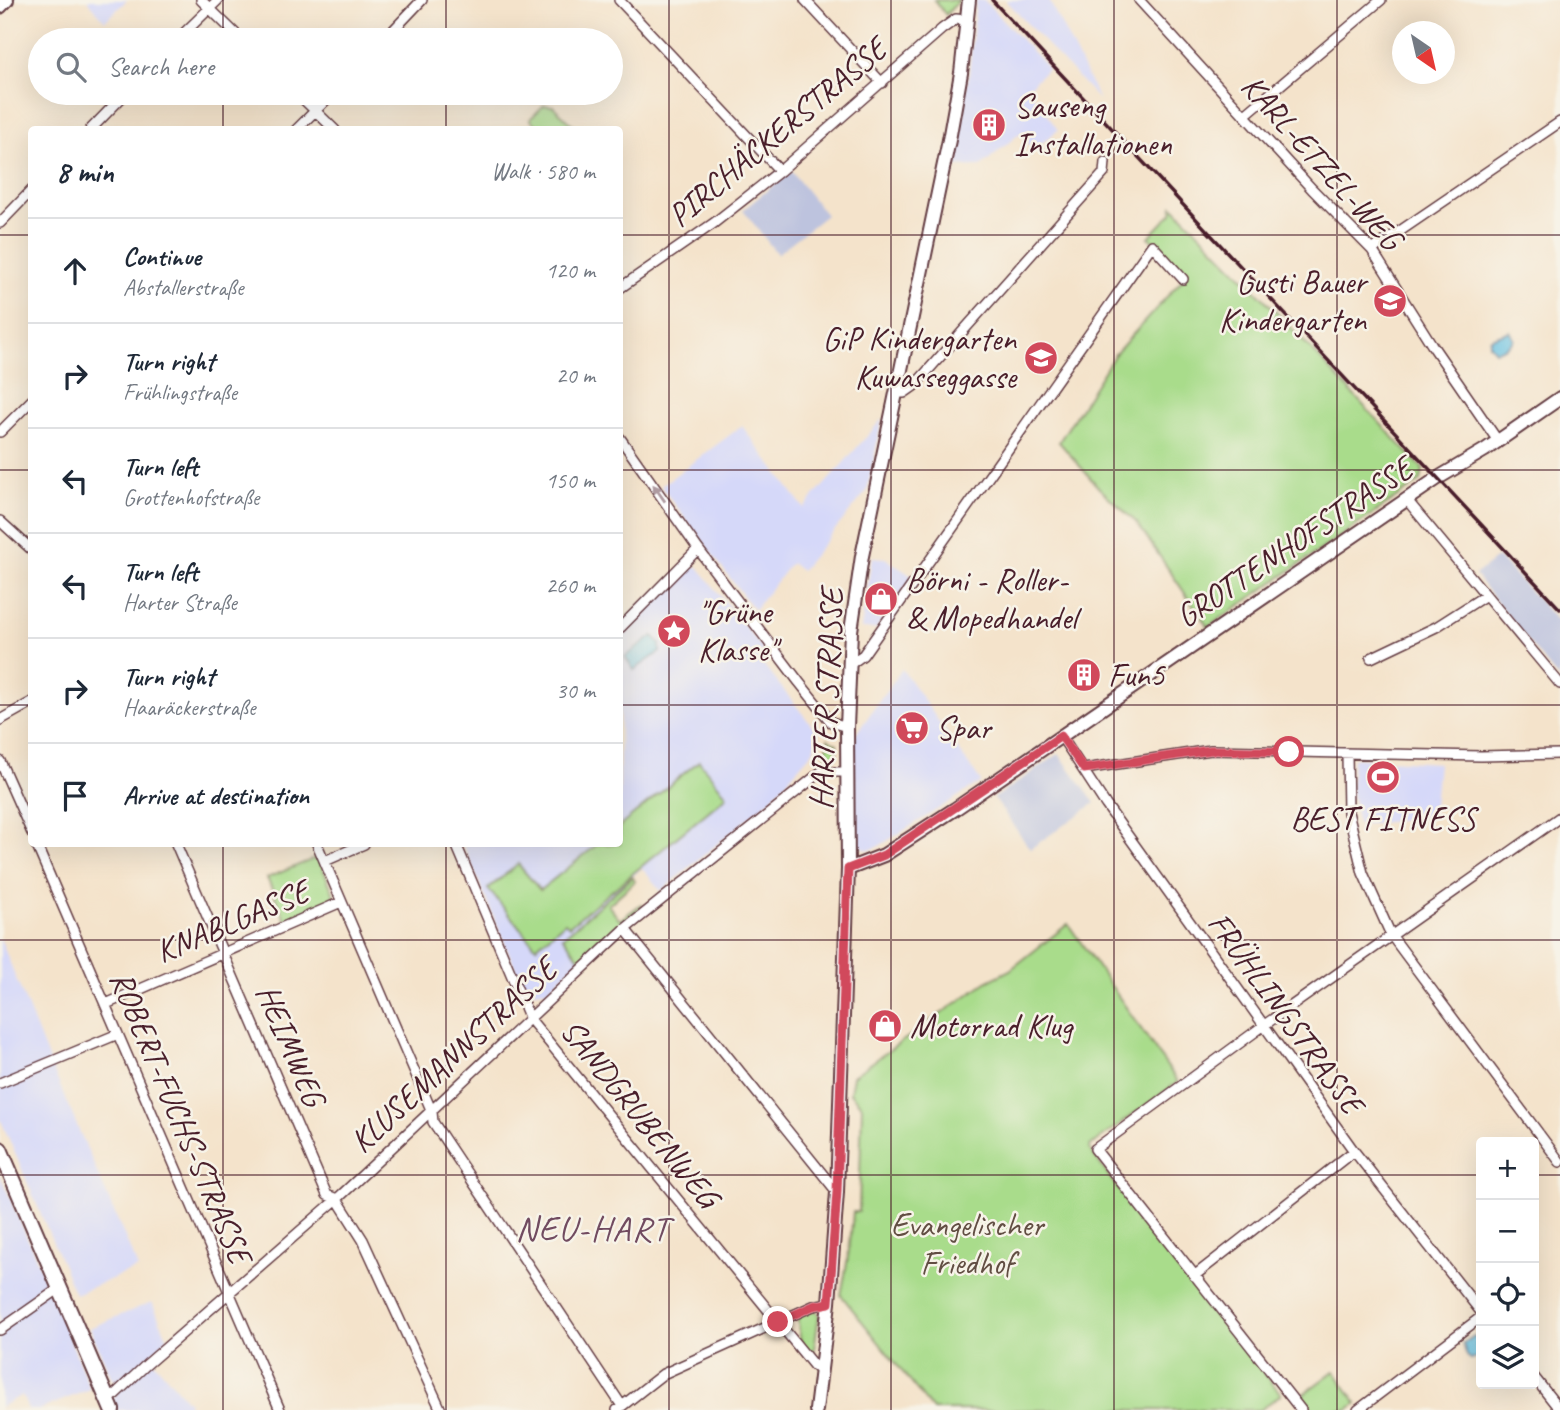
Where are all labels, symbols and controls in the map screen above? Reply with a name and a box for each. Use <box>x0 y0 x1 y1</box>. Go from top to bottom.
north arrow <box>1392 21 1455 84</box>
street label: PIRCHÄCKERSTRASSE <box>659 26 898 236</box>
search box <box>28 28 623 105</box>
icon: search <box>52 48 90 86</box>
text: Search here <box>108 50 214 83</box>
street label: KARL-ETZEL-WEG <box>1232 66 1414 261</box>
place label: Sauseng Installationen <box>1014 85 1172 165</box>
building icon: Sauseng Installationen <box>970 106 1008 144</box>
text: 8 min <box>56 153 113 191</box>
text: Walk · 580 m <box>491 157 595 186</box>
text: Continue <box>123 240 201 273</box>
icon: ahead <box>56 252 94 290</box>
text: 120 m <box>546 256 595 285</box>
place label: Gusti Bauer Kindergarten <box>1219 261 1369 341</box>
text: Abstallerstraße <box>123 273 243 302</box>
school or university icon: Gusti Bauer Kindergarten <box>1371 282 1409 320</box>
place label: GiP Kindergarten Kuwasseggasse <box>822 318 1018 398</box>
school or university icon: GiP Kindergarten Kuwasseggasse <box>1022 339 1060 377</box>
text: Turn right <box>123 345 214 378</box>
icon: right <box>56 357 94 395</box>
text: 20 m <box>556 361 595 390</box>
text: Frühlingstraße <box>123 378 237 407</box>
street label: GROTTENHOFSTRASSE <box>1168 445 1424 637</box>
text: Turn left <box>123 450 198 483</box>
icon: left <box>56 462 94 500</box>
text: 150 m <box>546 466 595 495</box>
text: Grottenhofstraße <box>123 483 259 512</box>
one-way arrow <box>652 484 666 502</box>
text: Turn left <box>123 555 198 588</box>
place label: Börni - Roller- & Mopedhandel <box>906 559 1082 639</box>
icon: left <box>56 567 94 605</box>
text: 260 m <box>546 571 595 600</box>
shop icon: Börni - Roller- & Mopedhandel <box>862 580 900 618</box>
street label: HARTER STRASSE <box>799 583 853 811</box>
text: Harter Straße <box>123 588 237 617</box>
place label: "Grüne Klasse" <box>698 591 782 671</box>
place icon: "Grüne Klasse" <box>655 612 693 650</box>
place label: Fun5 <box>1108 654 1167 696</box>
building icon: Fun5 <box>1065 656 1103 694</box>
text: Turn right <box>123 660 214 693</box>
icon: right <box>56 672 94 710</box>
text: 30 m <box>556 676 595 705</box>
text: Haaräckerstraße <box>123 693 255 722</box>
place label: Spar <box>936 707 993 749</box>
supermarket icon: Spar <box>893 709 931 747</box>
route start <box>1273 736 1304 767</box>
sports icon: BEST FITNESS <box>1364 758 1402 796</box>
icon: arrive <box>56 777 94 815</box>
text: Arrive at destination <box>123 779 309 812</box>
place label: BEST FITNESS <box>1290 798 1480 840</box>
street label: KNABLGASSE <box>149 868 319 972</box>
street label: FRÜHLINGSTRASSE <box>1199 904 1376 1125</box>
street label: KLUSEMANNSTRASSE <box>341 946 568 1162</box>
street label: ROBERT-FUCHS-STRASSE <box>100 965 263 1273</box>
street label: HEIMWEG <box>247 978 337 1116</box>
place label: Motorrad Klug <box>910 1005 1074 1047</box>
shop icon: Motorrad Klug <box>866 1007 904 1045</box>
street label: SANDGRUBENWEG <box>551 1010 732 1219</box>
map controls <box>1476 1137 1539 1389</box>
button: + <box>1476 1137 1539 1200</box>
button: − <box>1476 1200 1539 1263</box>
park label: Evangelischer Friedhof <box>891 1204 1045 1284</box>
district label: NEU-HART <box>516 1206 675 1251</box>
button: locate <box>1476 1263 1539 1326</box>
route end <box>762 1306 793 1337</box>
button: layers <box>1476 1326 1539 1389</box>

